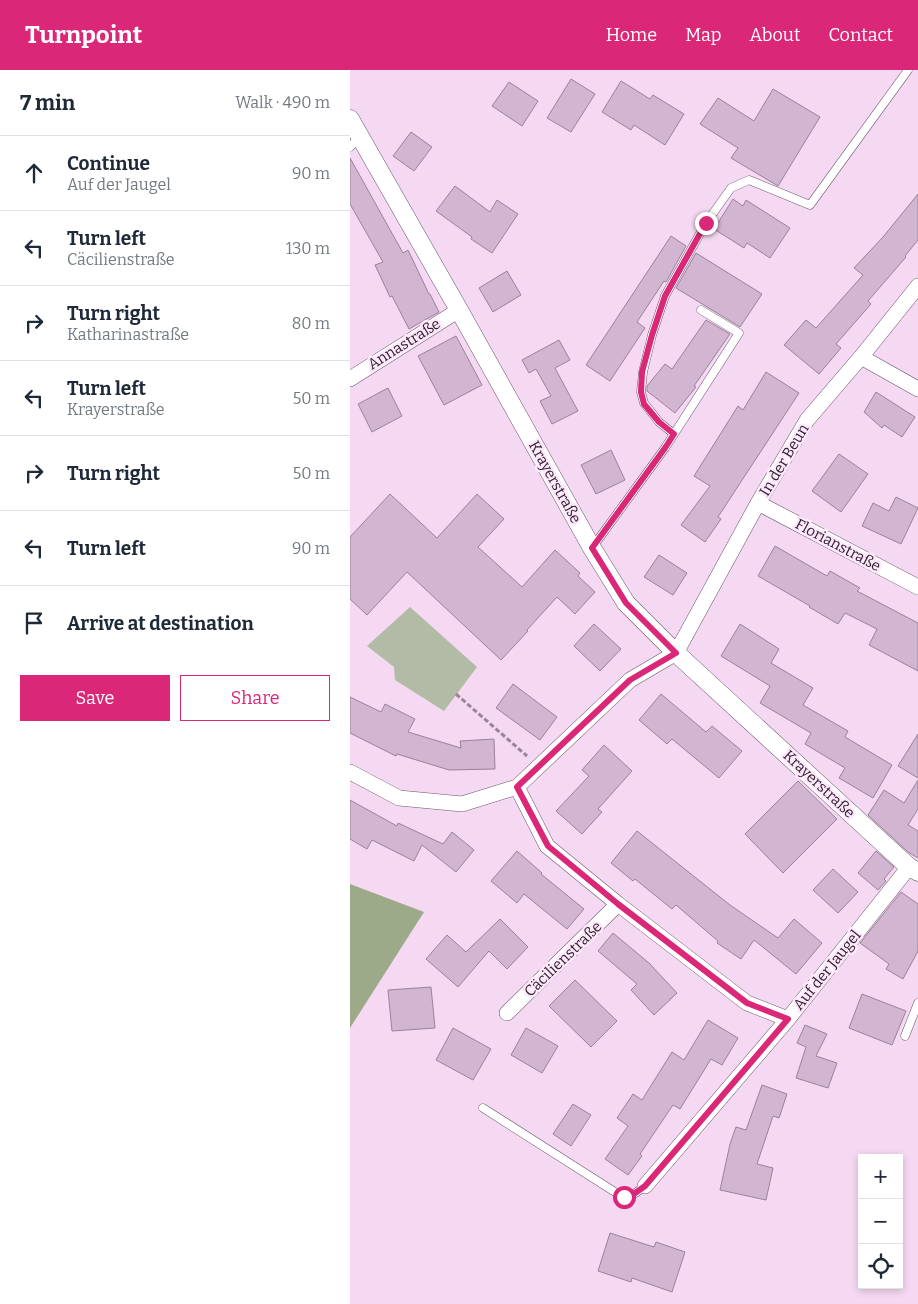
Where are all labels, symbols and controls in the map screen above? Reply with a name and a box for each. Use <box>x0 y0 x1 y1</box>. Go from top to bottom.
text: Turnpoint <box>25 21 142 49</box>
text: Home <box>606 24 657 46</box>
text: Map <box>685 24 721 46</box>
text: About <box>749 24 800 46</box>
text: Contact <box>828 24 893 46</box>
text: 7 min <box>20 90 75 116</box>
text: Walk · 490 m <box>235 93 330 112</box>
text: Continue <box>67 152 150 175</box>
icon: ahead <box>20 159 48 187</box>
text: 90 m <box>292 164 330 183</box>
text: Auf der Jaugel <box>67 175 171 194</box>
route end <box>695 212 718 235</box>
text: Turn left <box>67 227 146 250</box>
icon: left <box>20 234 48 262</box>
text: 130 m <box>286 239 330 258</box>
text: Cäcilienstraße <box>67 250 175 269</box>
text: Turn right <box>67 302 160 325</box>
icon: right <box>20 309 48 337</box>
text: 80 m <box>292 314 330 333</box>
street label: Annastraße <box>364 315 444 373</box>
text: Katharinastraße <box>67 325 189 344</box>
text: Turn left <box>67 377 146 400</box>
icon: left <box>20 384 48 412</box>
text: 50 m <box>293 389 330 408</box>
text: Krayerstraße <box>67 400 164 419</box>
street label: In der Beun <box>755 420 813 499</box>
street label: Krayerstraße <box>525 438 585 526</box>
icon: right <box>20 459 48 487</box>
text: Turn right <box>67 462 160 485</box>
text: 50 m <box>293 464 330 483</box>
street label: Florianstraße <box>792 515 884 575</box>
icon: left <box>20 534 48 562</box>
text: Turn left <box>67 537 146 560</box>
text: 90 m <box>292 539 330 558</box>
icon: arrive <box>20 609 48 637</box>
text: Arrive at destination <box>67 612 254 635</box>
button: Save <box>20 675 170 721</box>
button: Share <box>180 675 330 721</box>
street label: Krayerstraße <box>779 746 859 822</box>
street label: Cäcilienstraße <box>520 918 606 1000</box>
street label: Auf der Jaugel <box>789 927 865 1013</box>
map controls <box>858 1154 903 1289</box>
button: + <box>858 1154 903 1199</box>
route start <box>613 1186 636 1209</box>
button: − <box>858 1199 903 1244</box>
button: locate <box>858 1244 903 1289</box>

